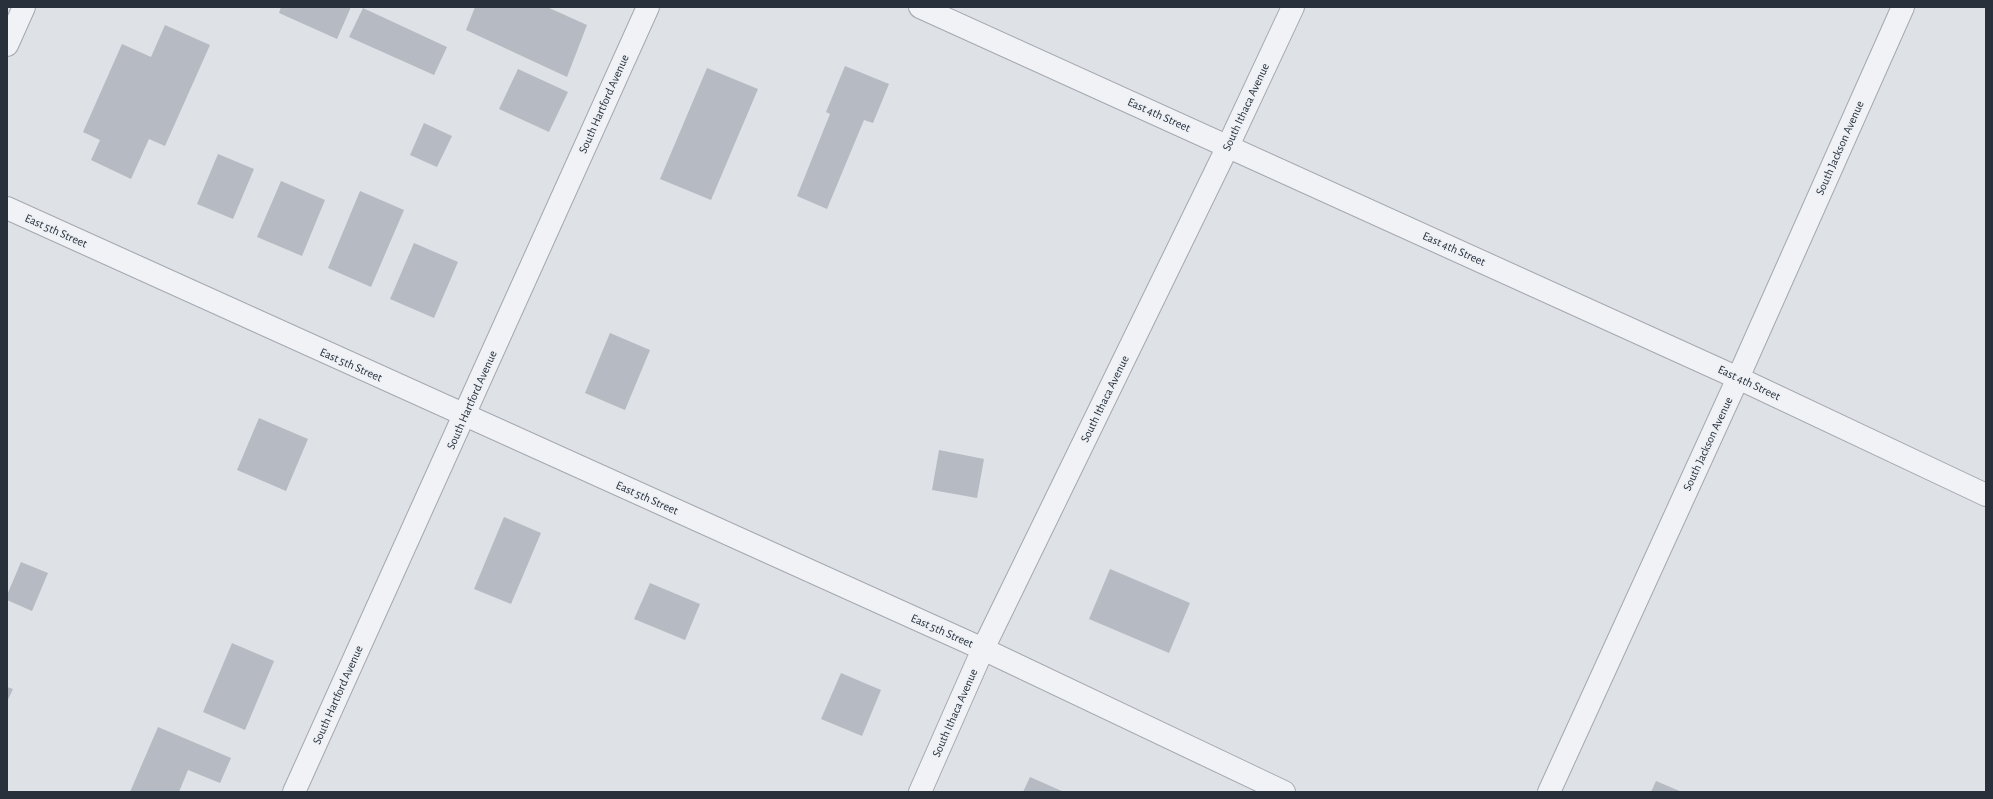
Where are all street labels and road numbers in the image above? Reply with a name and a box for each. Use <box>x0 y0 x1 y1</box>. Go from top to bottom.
street label: South Hartford Avenue <box>576 52 632 156</box>
street label: South Ithaca Avenue <box>1219 61 1273 153</box>
street label: East 4th Street <box>1125 95 1193 135</box>
street label: South Jackson Avenue <box>1813 99 1867 197</box>
street label: East 5th Street <box>23 211 89 251</box>
street label: East 4th Street <box>1420 229 1488 269</box>
street label: East 5th Street <box>318 345 384 385</box>
street label: South Hartford Avenue <box>444 348 500 452</box>
street label: South Ithaca Avenue <box>1078 353 1132 445</box>
street label: East 4th Street <box>1715 362 1783 404</box>
street label: South Jackson Avenue <box>1680 395 1736 493</box>
street label: East 5th Street <box>614 478 680 518</box>
street label: East 5th Street <box>909 611 975 651</box>
street label: South Hartford Avenue <box>310 643 366 747</box>
street label: South Ithaca Avenue <box>929 667 981 759</box>

